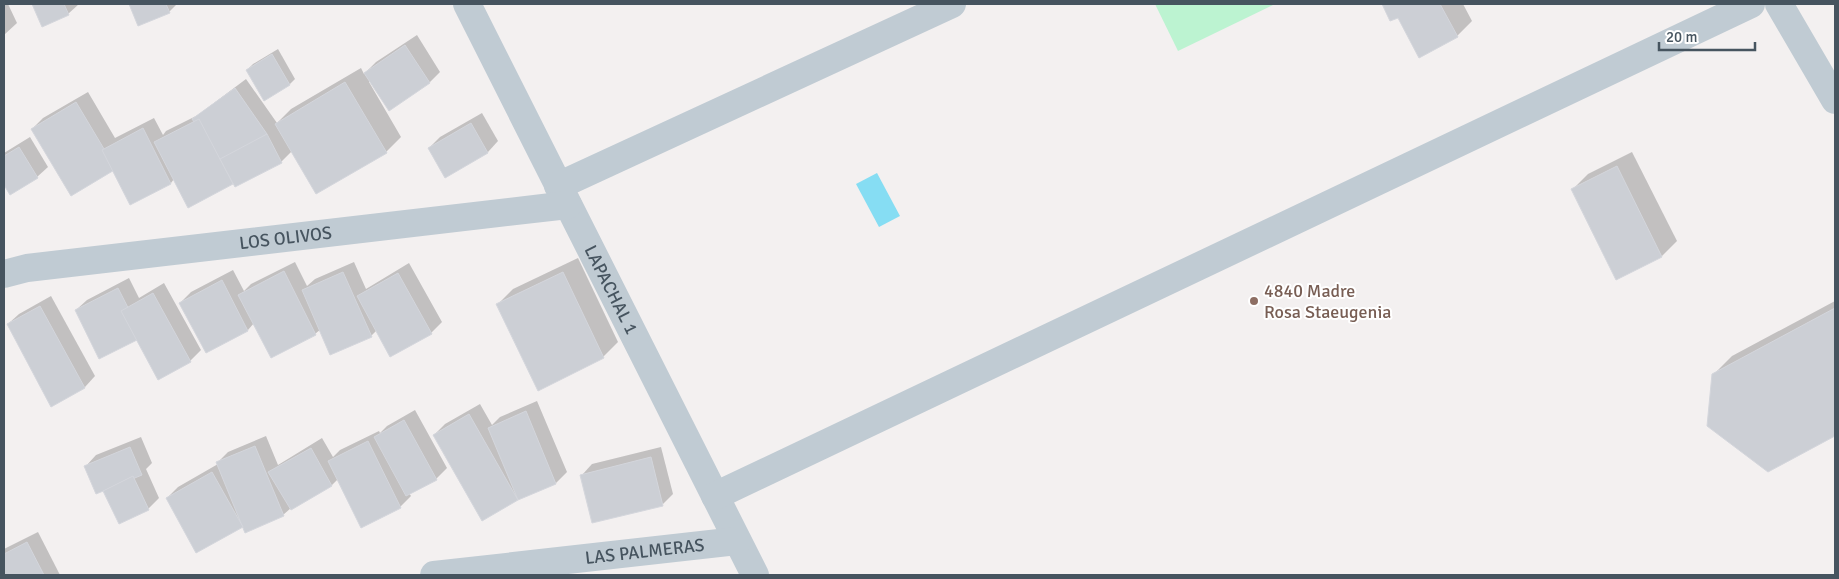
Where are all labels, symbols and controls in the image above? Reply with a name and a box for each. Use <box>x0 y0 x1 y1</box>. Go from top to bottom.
scale bar <box>1659 20 1755 52</box>
text: 20 m <box>1666 28 1697 46</box>
street label: LOS OLIVOS <box>238 222 333 254</box>
street label: LAPACHAL 1 <box>579 241 643 338</box>
place label: 4840 Madre Rosa Staeugenia <box>1264 280 1391 323</box>
marker: 4840 Madre Rosa Staeugenia <box>1248 295 1260 307</box>
street label: LAS PALMERAS <box>584 534 706 569</box>

